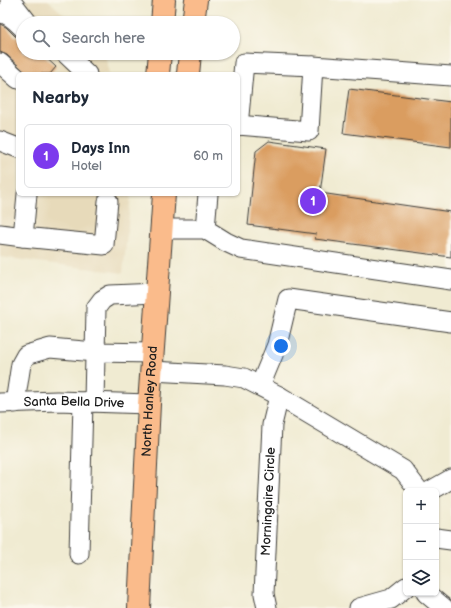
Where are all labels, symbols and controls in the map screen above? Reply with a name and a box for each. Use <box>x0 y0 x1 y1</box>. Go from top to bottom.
search box <box>16 16 240 60</box>
icon: search <box>30 27 52 49</box>
text: Search here <box>62 29 145 48</box>
text: Nearby <box>32 88 89 108</box>
text: Days Inn <box>71 139 130 158</box>
text: 1 <box>43 148 49 164</box>
text: 60 m <box>193 148 223 164</box>
text: Hotel <box>71 158 102 174</box>
pin: 1 <box>300 186 326 216</box>
your location <box>271 336 291 356</box>
street label: North Hanley Road <box>138 345 161 457</box>
street label: Santa Bella Drive <box>23 393 125 411</box>
street label: Morningaire Circle <box>258 446 279 556</box>
map controls <box>403 488 439 596</box>
button: + <box>403 488 439 524</box>
button: − <box>403 524 439 560</box>
button: layers <box>403 560 439 596</box>

